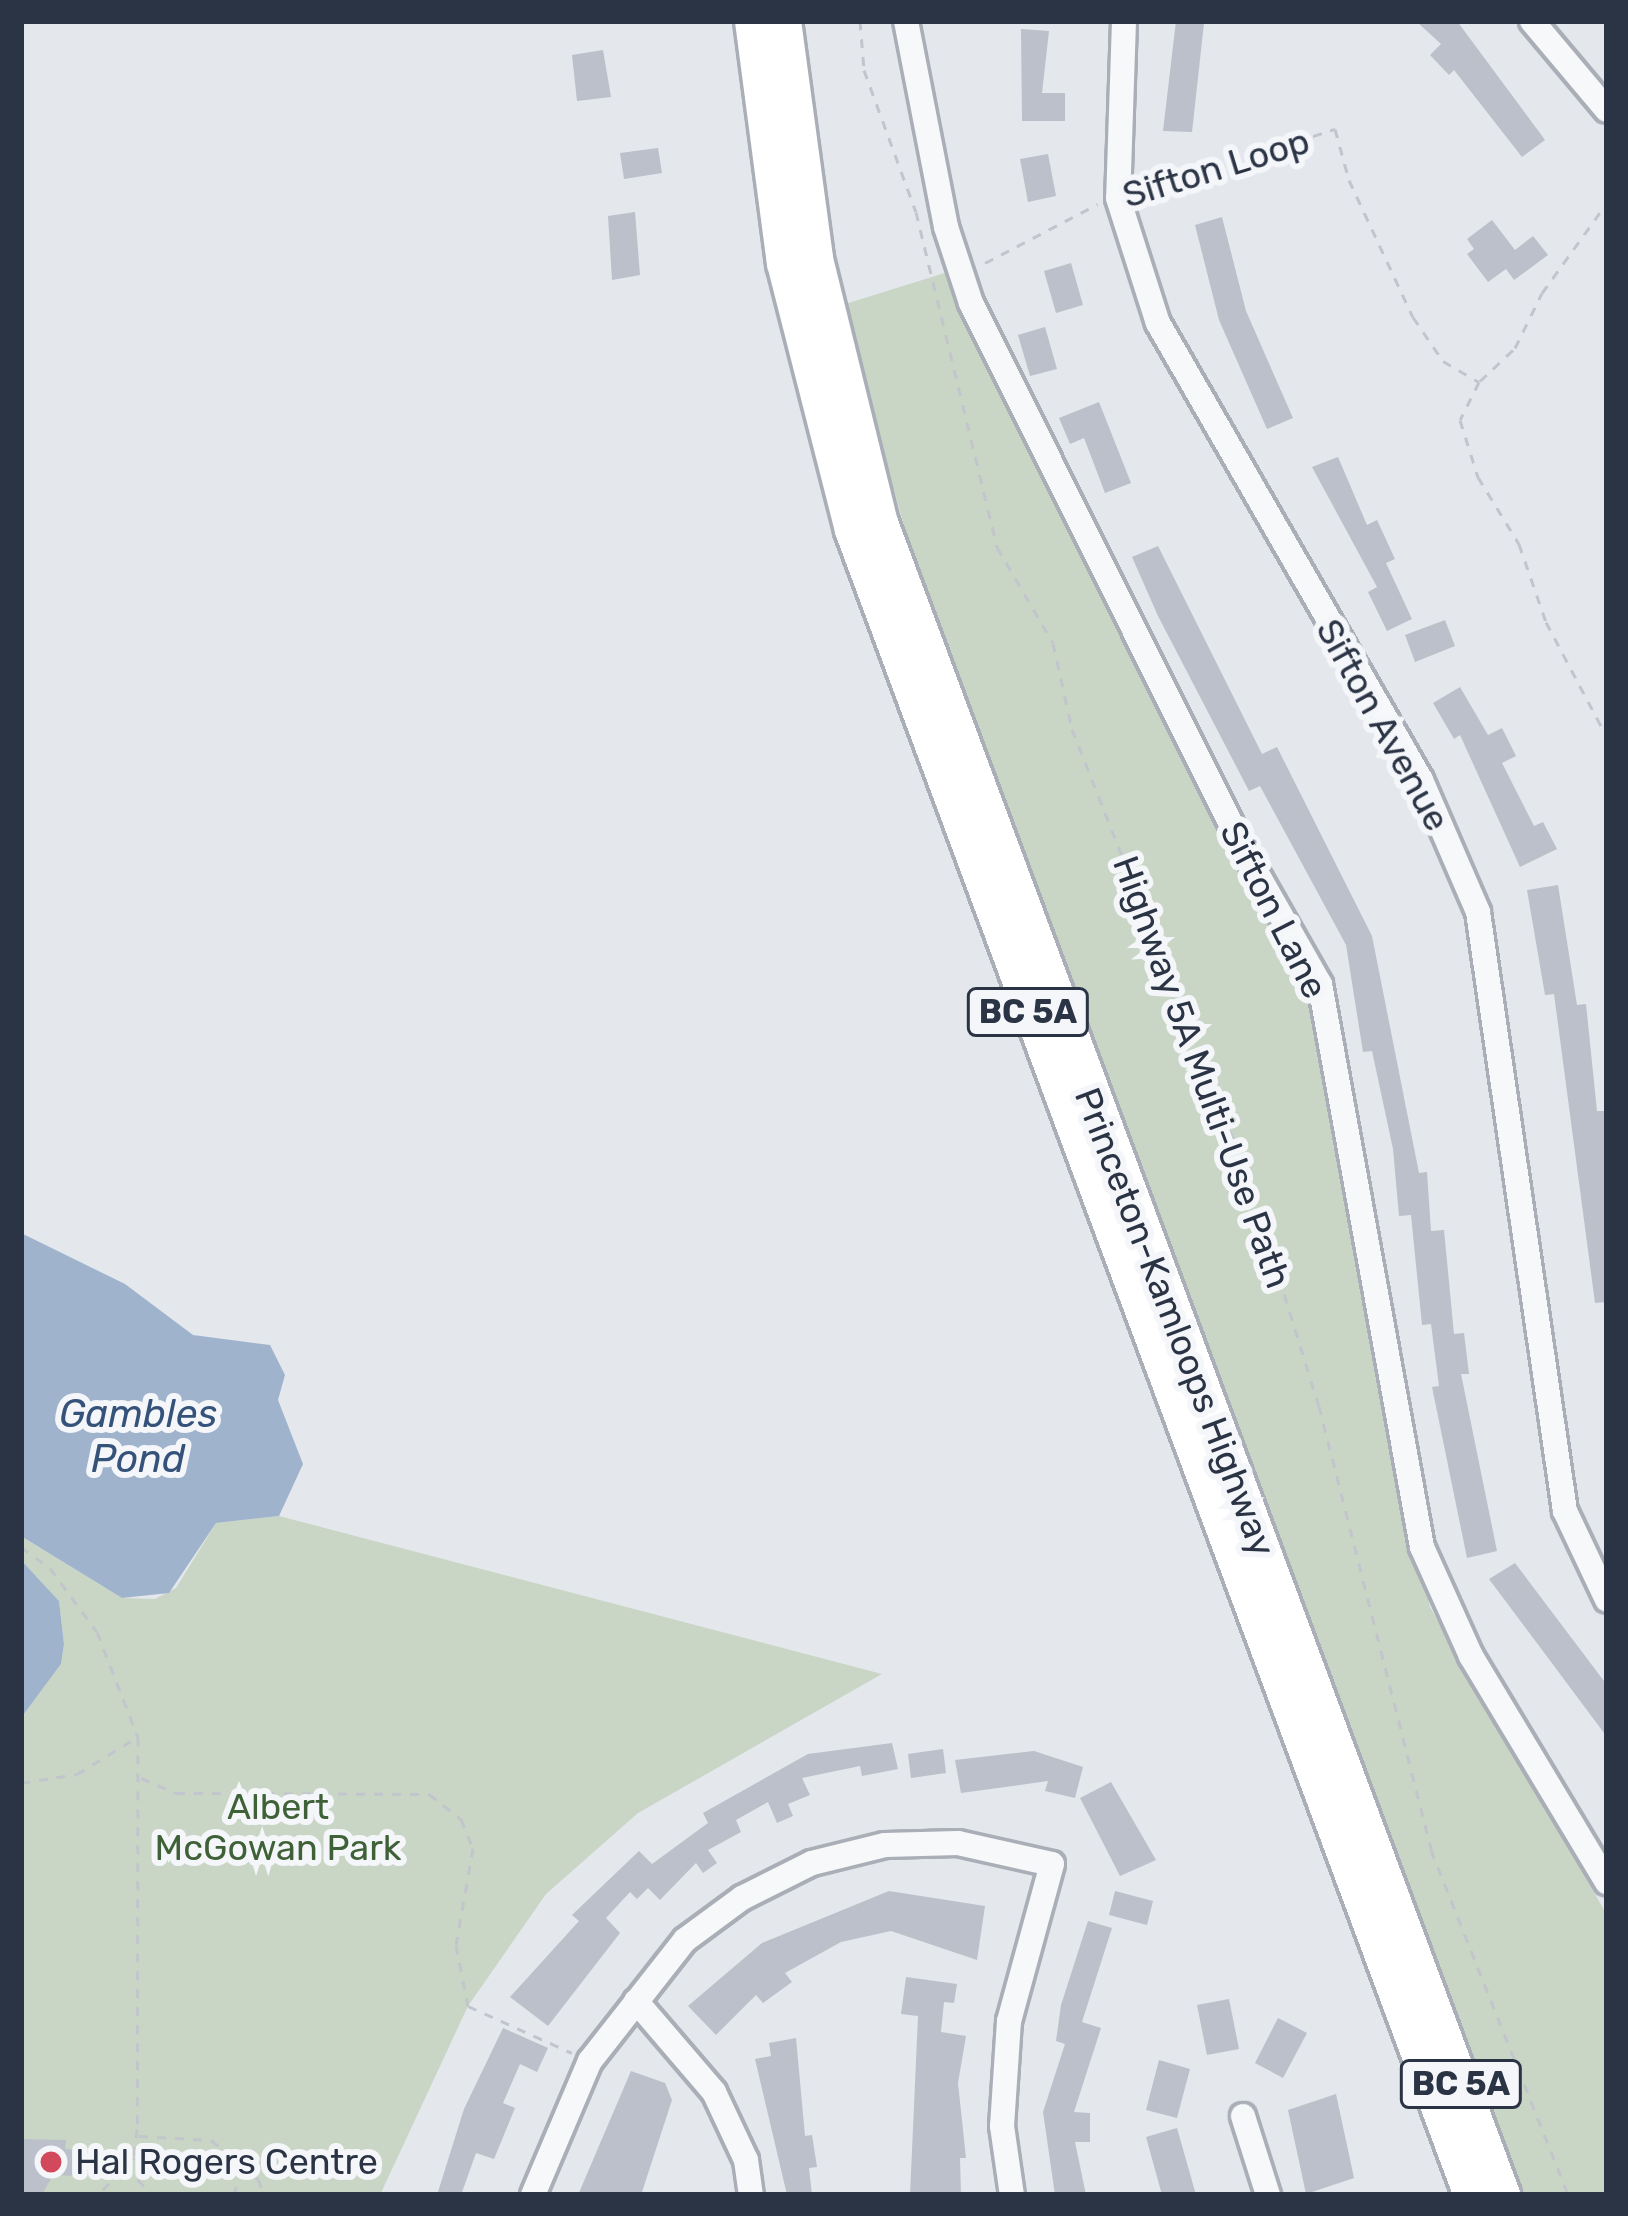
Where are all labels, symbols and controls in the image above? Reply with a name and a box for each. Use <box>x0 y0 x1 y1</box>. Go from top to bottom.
street label: Sifton Loop <box>1117 119 1315 217</box>
street label: Sifton Avenue <box>1307 611 1459 839</box>
street label: Sifton Lane <box>1211 814 1337 1006</box>
street label: Highway 5A Multi-Use Path <box>1103 849 1301 1295</box>
road number: BC 5A <box>965 985 1091 1039</box>
street label: Princeton-Kamloops Highway <box>1066 1082 1284 1562</box>
water label: Gambles Pond <box>59 1392 217 1483</box>
park label: Albert McGowan Park <box>155 1784 401 1869</box>
road number: BC 5A <box>1398 2057 1524 2111</box>
place label: Hal Rogers Centre <box>75 2140 378 2184</box>
marker: Hal Rogers Centre <box>38 2149 64 2175</box>

